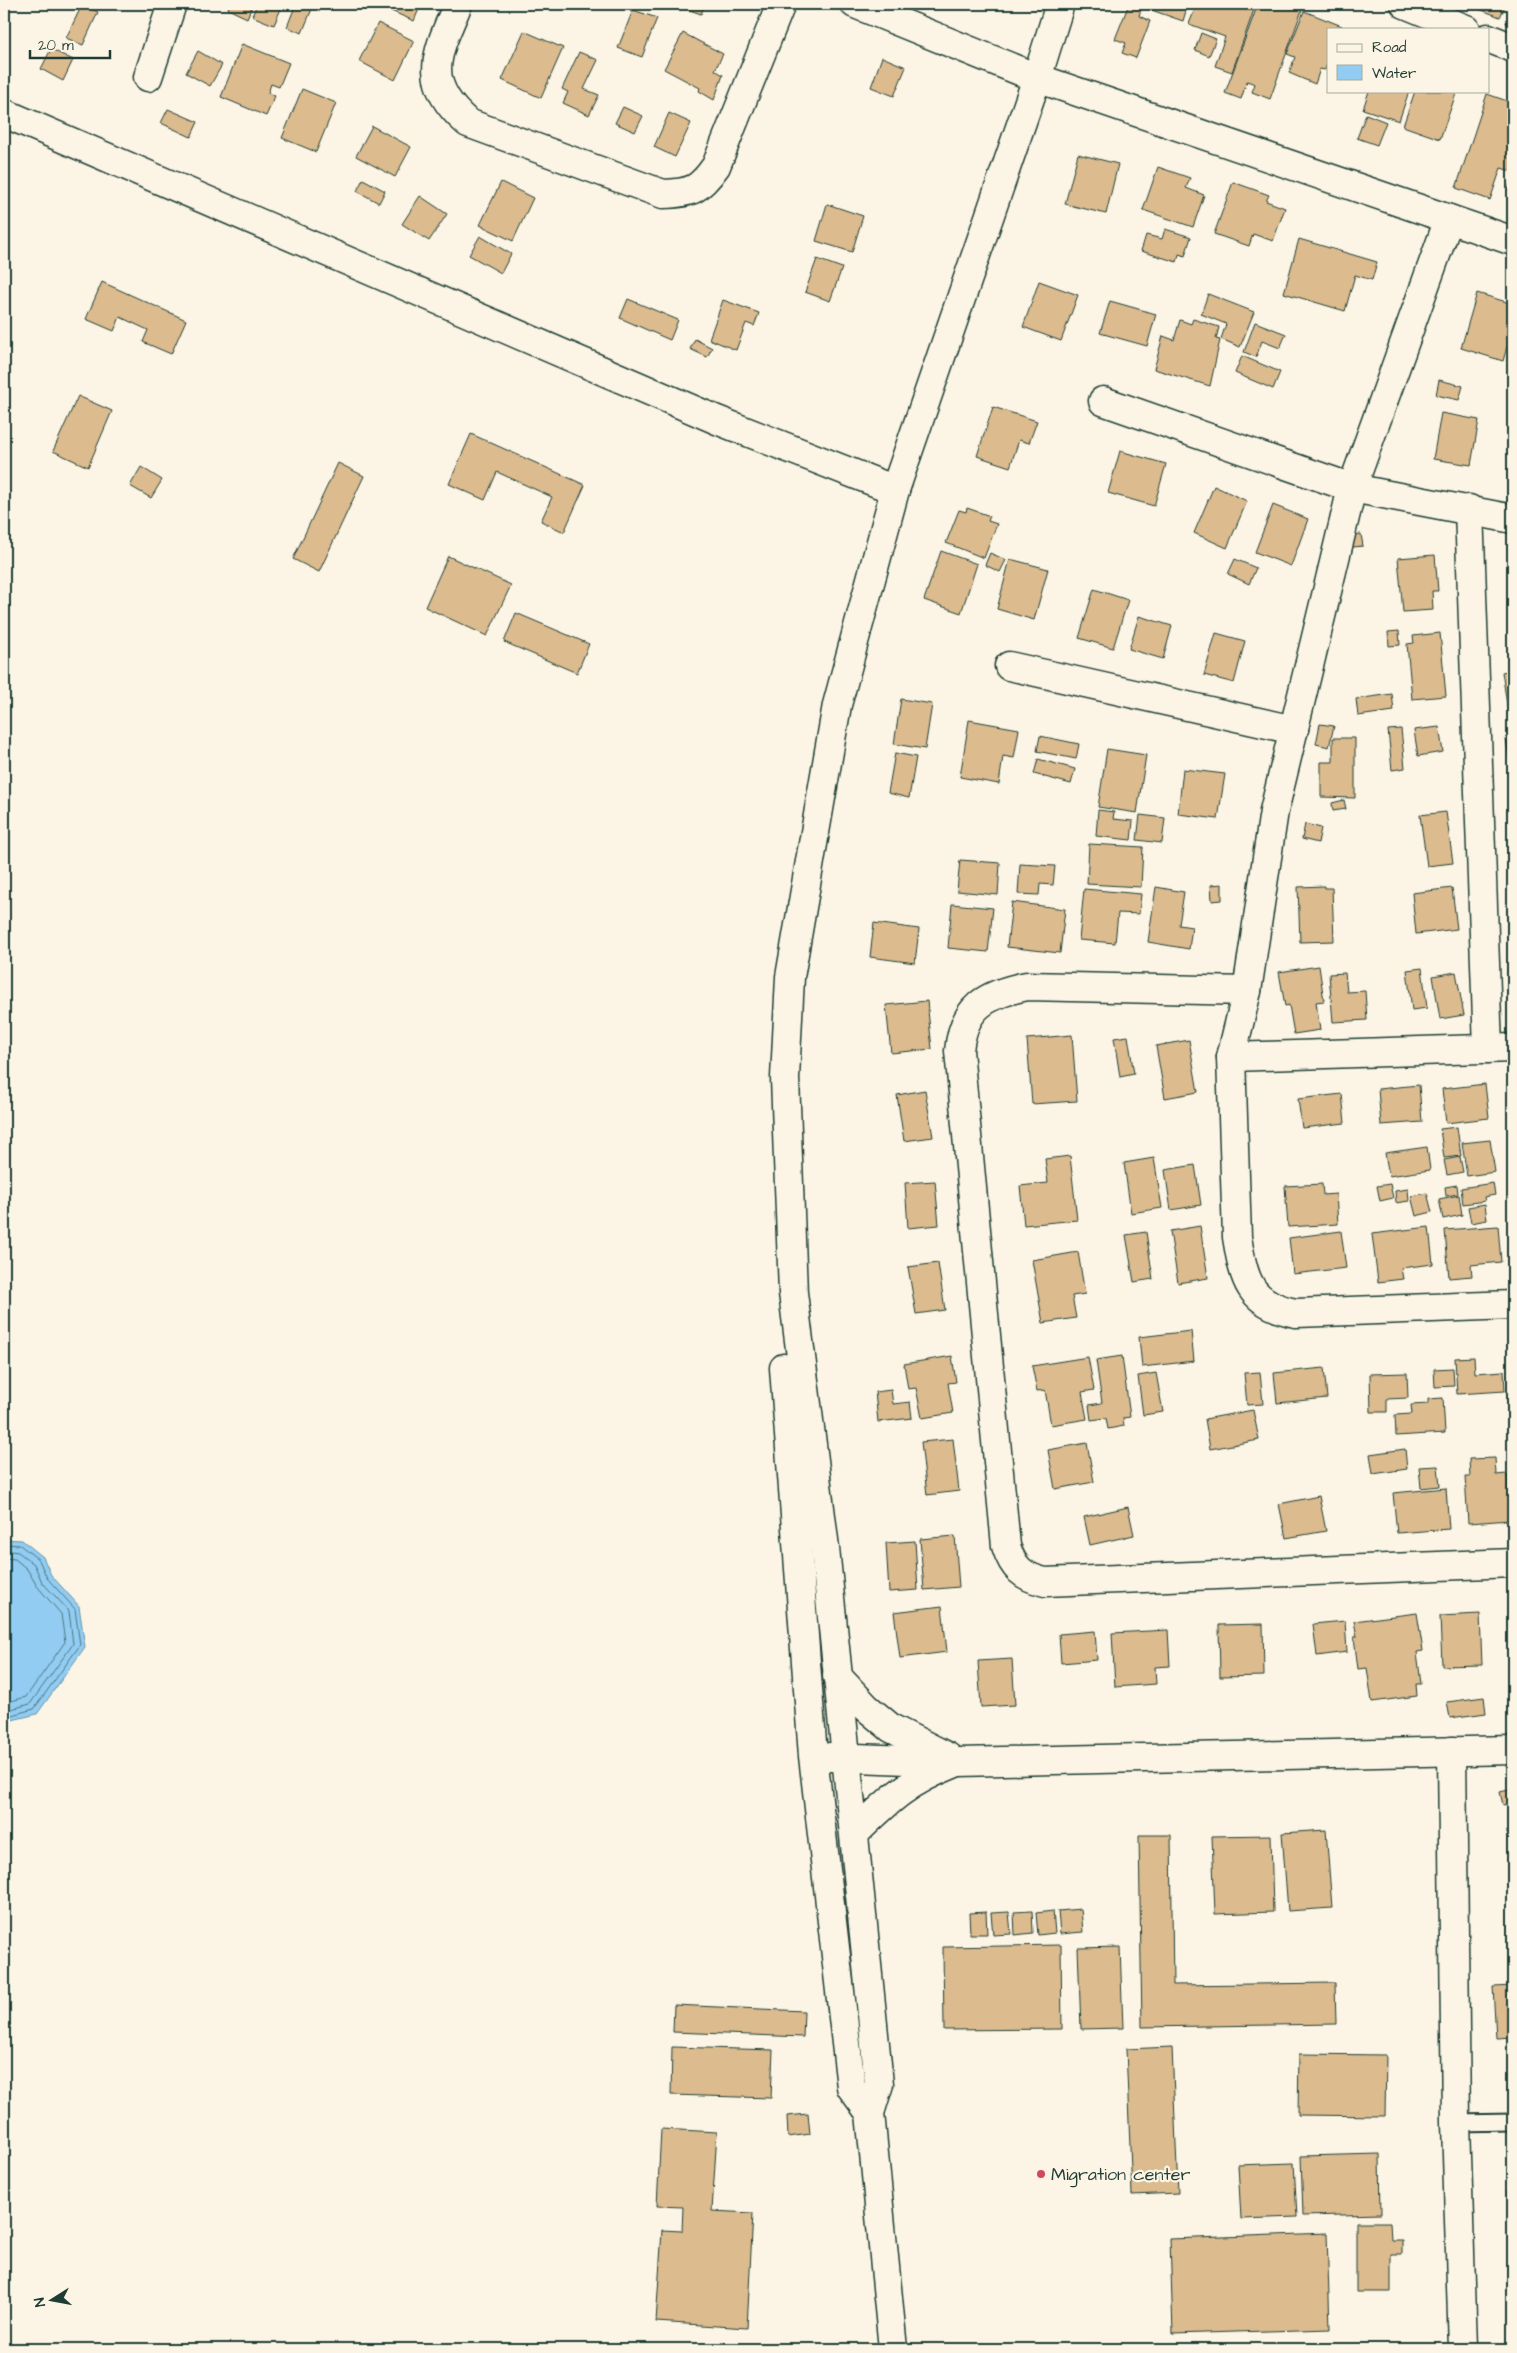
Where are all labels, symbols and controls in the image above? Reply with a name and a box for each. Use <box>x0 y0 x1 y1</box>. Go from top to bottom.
scale bar <box>30 28 110 60</box>
legend <box>1327 28 1490 92</box>
text: 20 m <box>38 35 74 56</box>
text: Road <box>1372 37 1407 58</box>
text: Water <box>1372 63 1416 84</box>
place label: Migration center <box>1051 2162 1190 2188</box>
marker: Migration center <box>1035 2168 1047 2180</box>
north arrow <box>28 2276 78 2326</box>
text: N <box>30 2296 51 2309</box>

